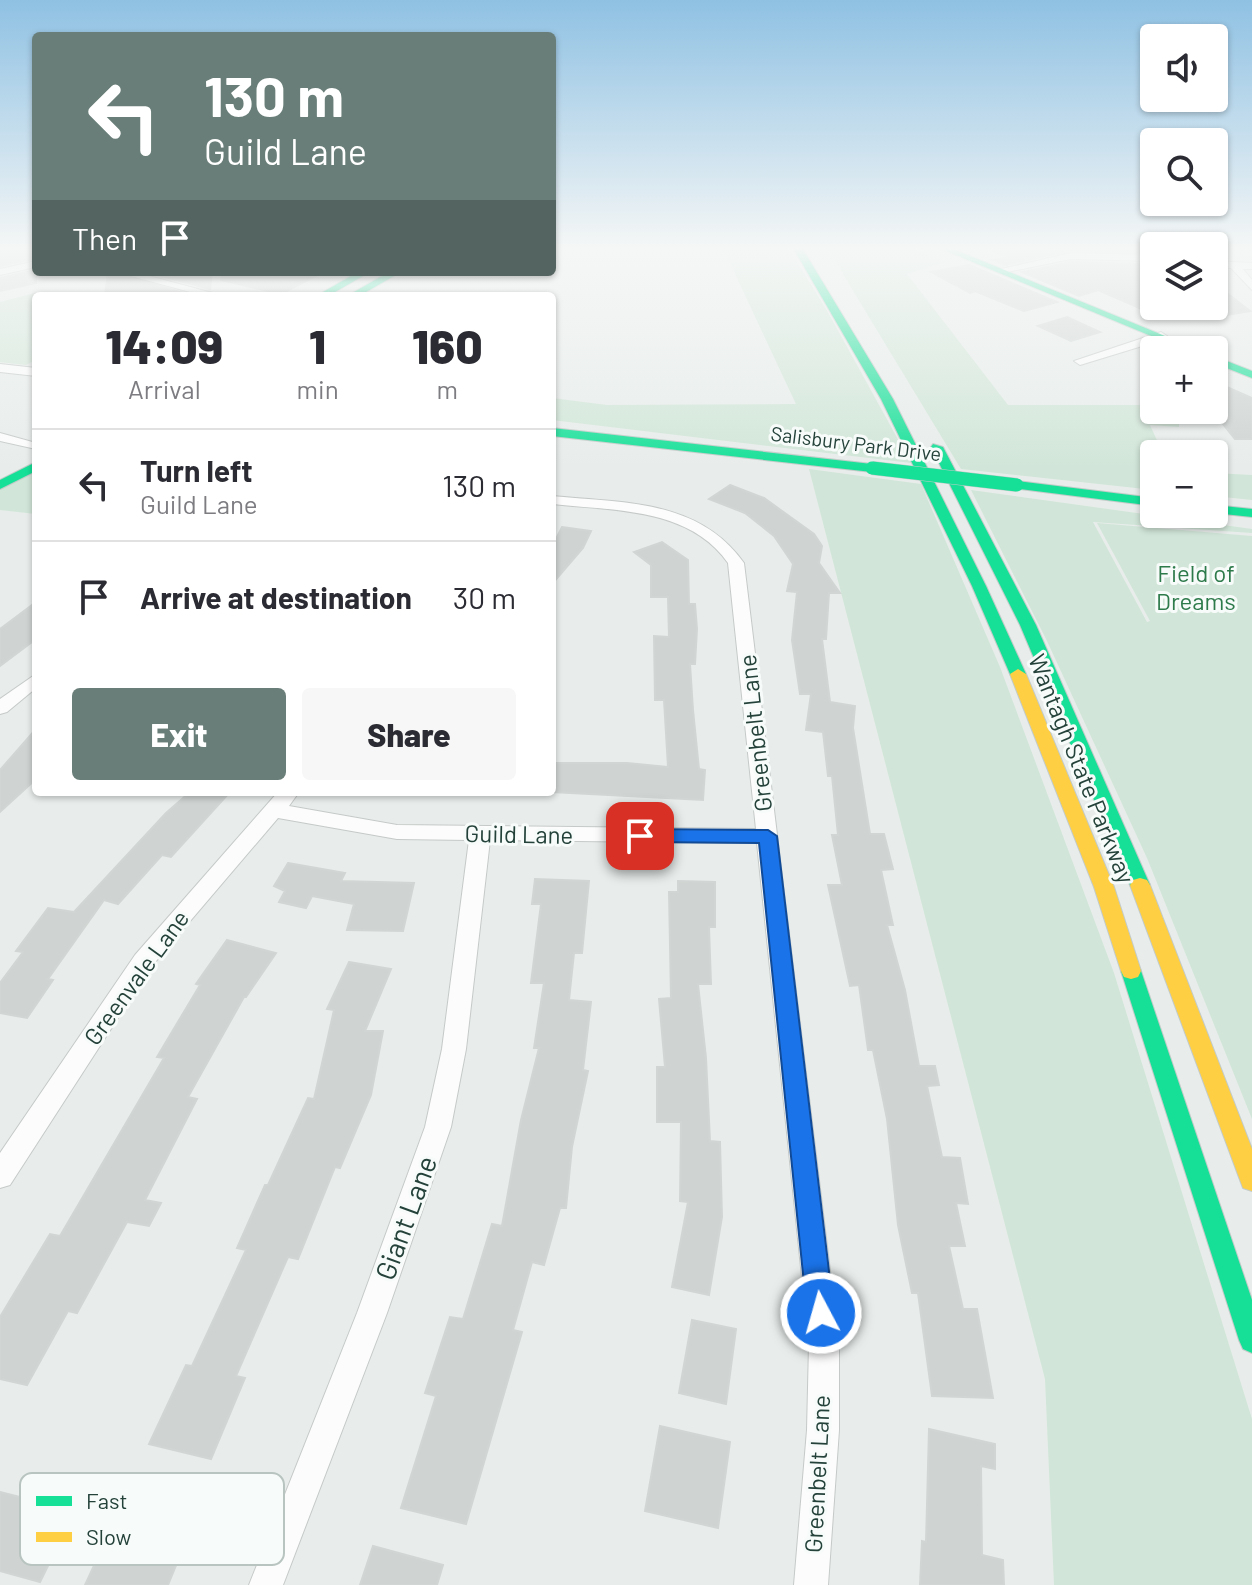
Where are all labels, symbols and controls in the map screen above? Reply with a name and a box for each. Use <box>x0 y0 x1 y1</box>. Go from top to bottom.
map controls <box>1140 24 1228 528</box>
button: sound <box>1140 24 1228 112</box>
text: 130 m <box>204 61 344 128</box>
icon: left <box>72 64 176 168</box>
button: search <box>1140 128 1228 216</box>
text: Guild Lane <box>204 129 367 172</box>
icon: arrive <box>153 216 197 260</box>
text: Then <box>72 220 137 256</box>
button: layers <box>1140 232 1228 320</box>
text: 14:09 <box>105 316 223 374</box>
text: 1 <box>309 316 326 374</box>
text: 160 <box>412 316 483 374</box>
button: + <box>1140 336 1228 424</box>
text: Arrival <box>128 373 201 404</box>
text: min <box>297 373 339 404</box>
text: m <box>437 373 458 404</box>
street label: Salisbury Park Drive <box>769 421 943 465</box>
button: − <box>1140 440 1228 528</box>
text: Turn left <box>140 452 253 488</box>
icon: left <box>72 463 116 507</box>
text: 130 m <box>442 467 516 503</box>
text: Guild Lane <box>140 488 258 519</box>
park label: Field of Dreams <box>1156 558 1236 615</box>
icon: arrive <box>72 575 116 619</box>
text: Arrive at destination <box>140 579 412 615</box>
text: 30 m <box>453 579 516 615</box>
street label: Wantagh State Parkway <box>1023 649 1142 887</box>
street label: Greenbelt Lane <box>732 653 777 813</box>
button: Exit <box>72 688 286 780</box>
button: Share <box>302 688 516 780</box>
pin <box>606 802 674 870</box>
icon: arrive <box>618 814 662 858</box>
street label: Guild Lane <box>464 818 574 849</box>
street label: Greenvale Lane <box>77 904 194 1050</box>
street label: Giant Lane <box>367 1151 443 1284</box>
position arrow <box>779 1271 863 1355</box>
street label: Greenbelt Lane <box>798 1394 835 1554</box>
legend <box>20 1473 284 1565</box>
text: Fast <box>86 1487 128 1513</box>
text: Slow <box>86 1523 131 1549</box>

